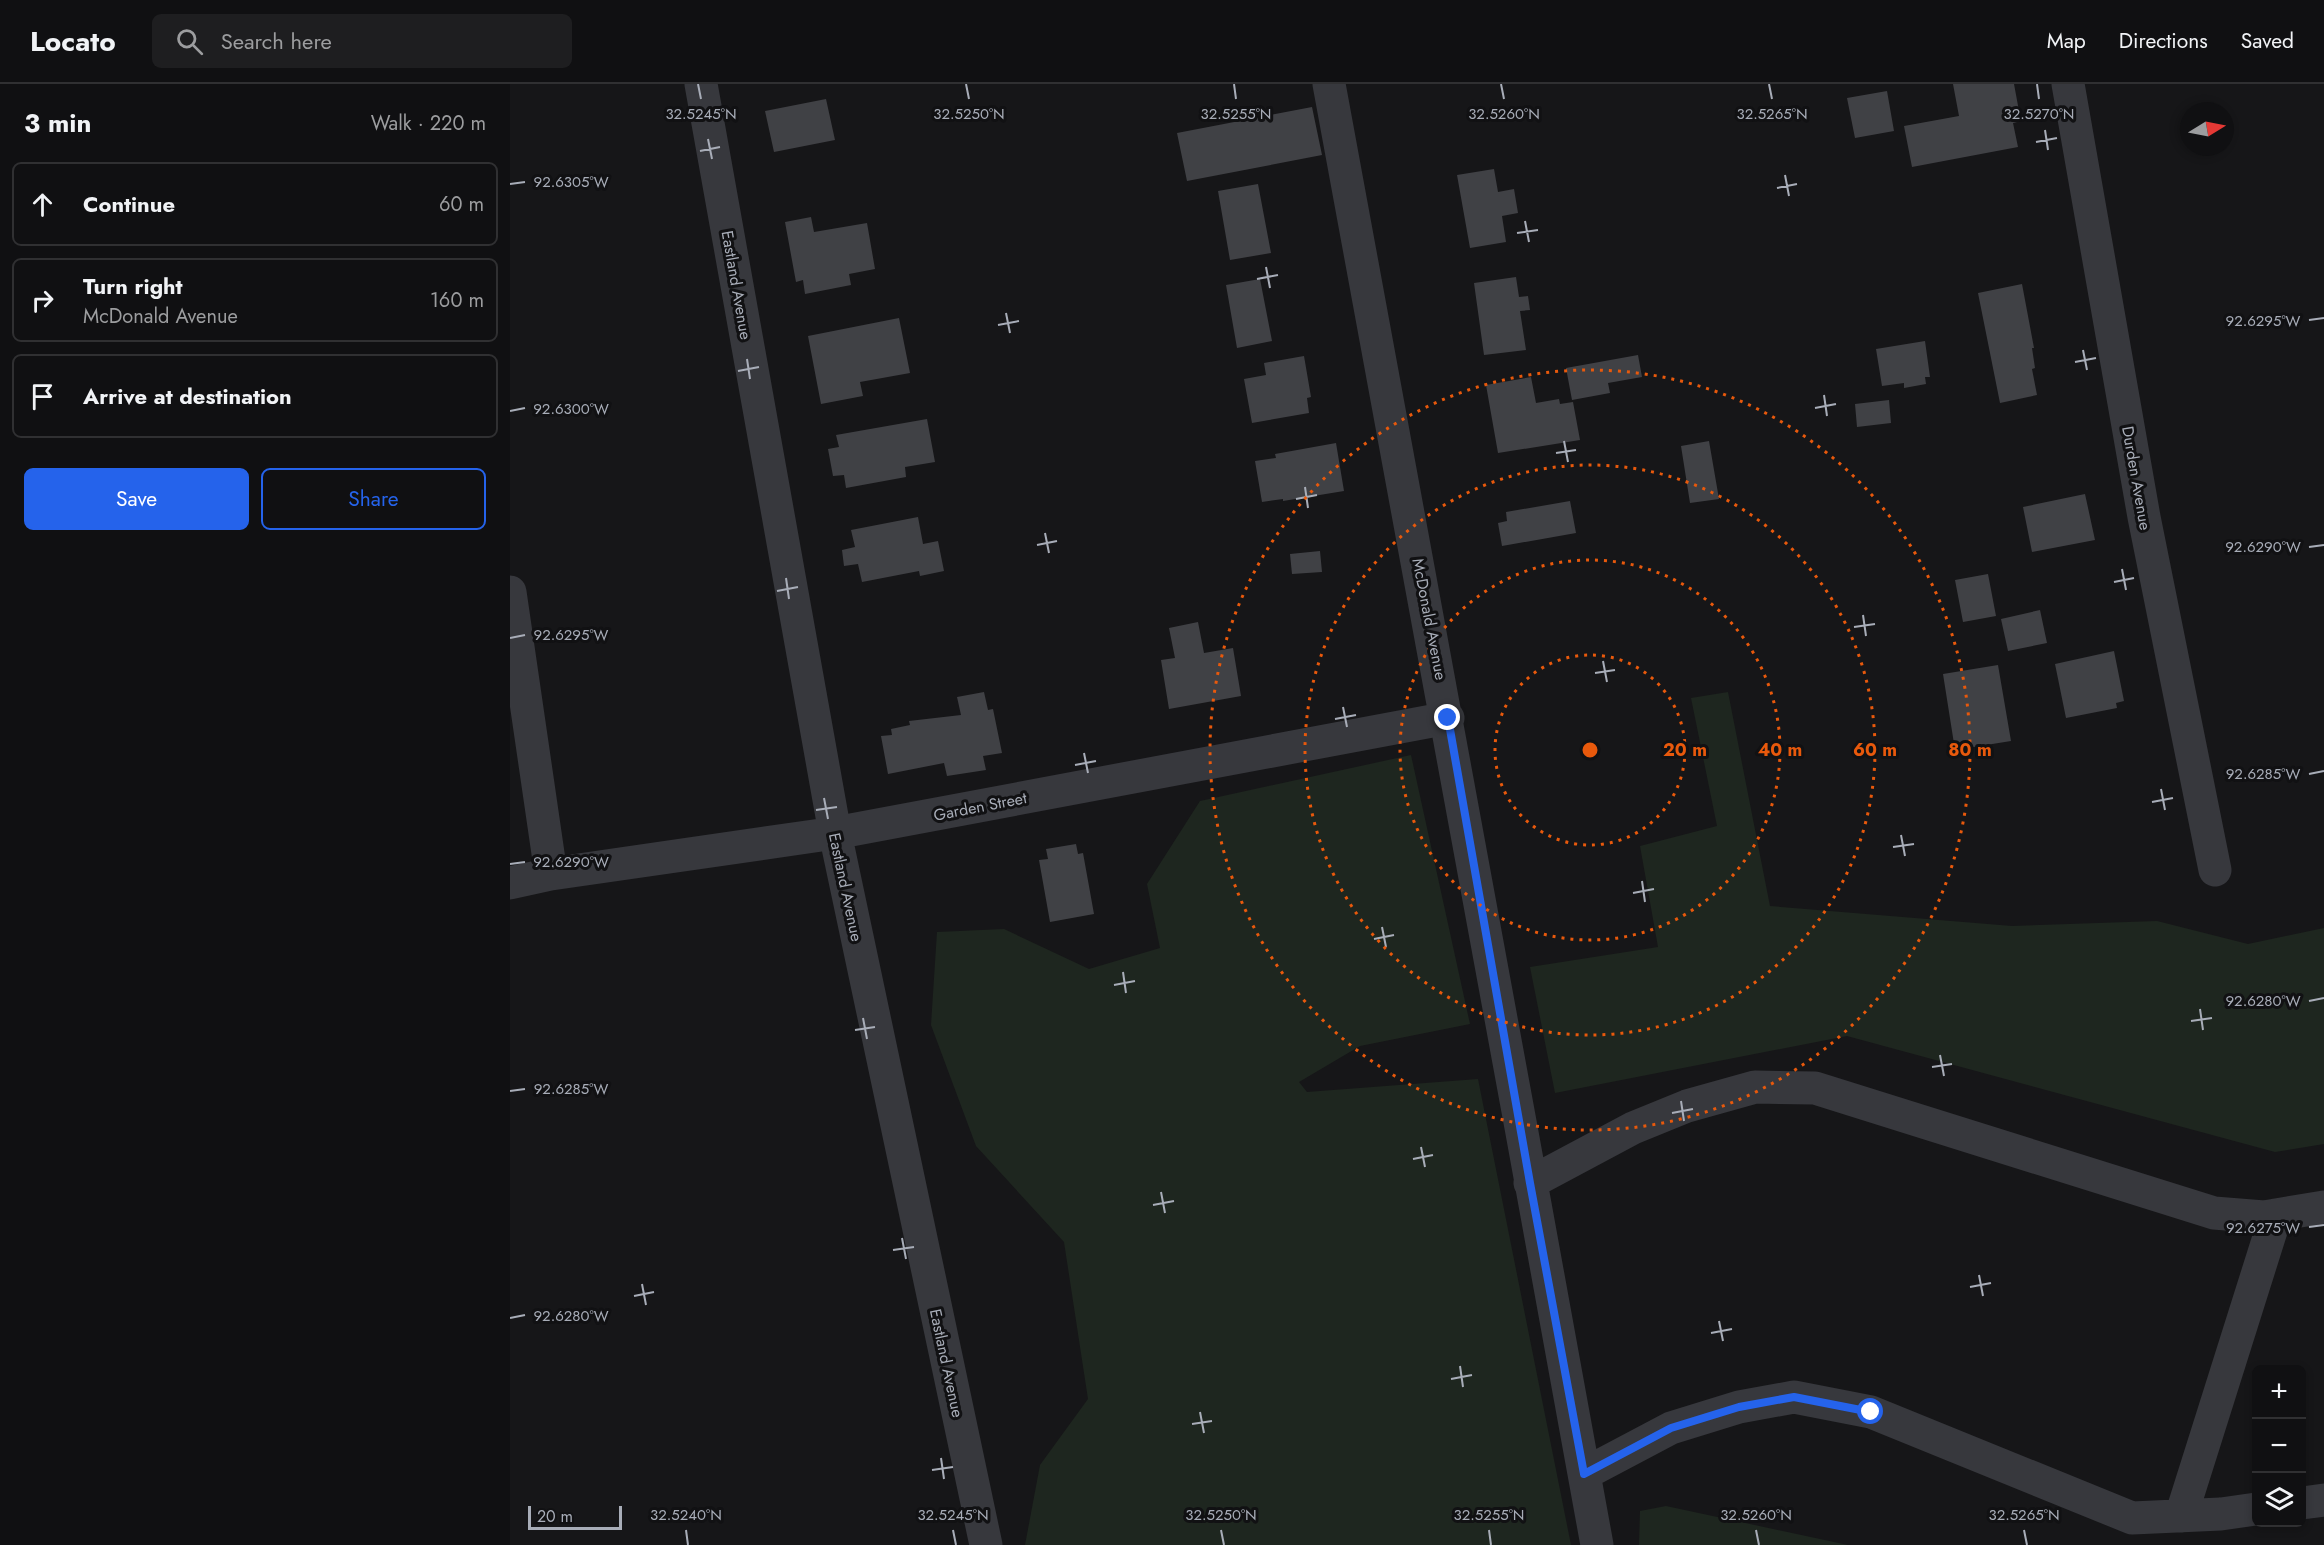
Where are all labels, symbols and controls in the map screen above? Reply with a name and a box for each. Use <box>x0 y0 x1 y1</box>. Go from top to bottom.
search box <box>152 14 572 68</box>
text: Locato <box>30 21 116 62</box>
icon: search <box>173 25 206 58</box>
text: Search here <box>221 25 332 57</box>
text: Map <box>2047 26 2086 56</box>
text: Directions <box>2119 26 2208 56</box>
text: Saved <box>2241 26 2294 56</box>
north arrow <box>2180 102 2234 156</box>
text: 32.5245°N <box>665 103 737 125</box>
text: 32.5250°N <box>933 103 1005 125</box>
text: 32.5255°N <box>1201 103 1271 125</box>
text: 32.5260°N <box>1468 103 1540 125</box>
text: 32.5265°N <box>1736 103 1808 125</box>
text: 32.5270°N <box>2004 103 2074 125</box>
text: 3 min <box>24 104 91 142</box>
text: Walk · 220 m <box>371 109 486 138</box>
text: 92.6305°W <box>534 171 609 193</box>
icon: ahead <box>26 188 59 221</box>
text: Continue <box>83 188 175 220</box>
text: 60 m <box>439 190 484 219</box>
street label: Eastland Avenue <box>716 229 757 341</box>
text: Turn right <box>83 270 183 302</box>
icon: right <box>26 284 59 317</box>
text: 160 m <box>430 286 484 315</box>
text: McDonald Avenue <box>83 302 238 331</box>
text: 92.6295°W <box>2226 310 2301 332</box>
icon: arrive <box>26 380 59 413</box>
text: Arrive at destination <box>83 380 292 412</box>
text: 92.6300°W <box>533 398 609 420</box>
street label: Durden Avenue <box>2116 424 2157 532</box>
button: Save <box>24 468 249 530</box>
button: Share <box>261 468 486 530</box>
text: 92.6290°W <box>2225 536 2301 558</box>
street label: McDonald Avenue <box>1406 556 1453 682</box>
text: 92.6295°W <box>534 624 609 646</box>
route end <box>1434 704 1460 730</box>
text: 20 m <box>1663 737 1707 763</box>
text: 40 m <box>1758 737 1802 763</box>
text: 60 m <box>1853 737 1897 763</box>
text: 80 m <box>1948 737 1992 763</box>
centre of rings <box>1580 740 1600 760</box>
text: 92.6285°W <box>2226 763 2300 785</box>
street label: Garden Street <box>932 786 1029 827</box>
street label: Eastland Avenue <box>823 831 868 943</box>
text: 92.6290°W <box>533 851 609 873</box>
text: 92.6280°W <box>2225 990 2301 1012</box>
text: 92.6285°W <box>534 1078 608 1100</box>
text: 92.6275°W <box>2226 1217 2300 1239</box>
text: 92.6280°W <box>533 1305 609 1327</box>
street label: Eastland Avenue <box>924 1307 969 1419</box>
map controls <box>2252 1365 2306 1527</box>
button: + <box>2252 1365 2306 1419</box>
route start <box>1857 1398 1883 1424</box>
button: − <box>2252 1419 2306 1473</box>
button: layers <box>2252 1473 2306 1527</box>
scale bar <box>528 1503 622 1530</box>
text: 32.5240°N <box>650 1504 722 1526</box>
text: 32.5245°N <box>917 1504 989 1526</box>
text: 32.5250°N <box>1185 1504 1257 1526</box>
text: 32.5255°N <box>1454 1504 1524 1526</box>
text: 32.5260°N <box>1720 1504 1792 1526</box>
text: 32.5265°N <box>1988 1504 2060 1526</box>
text: 20 m <box>537 1505 573 1528</box>

